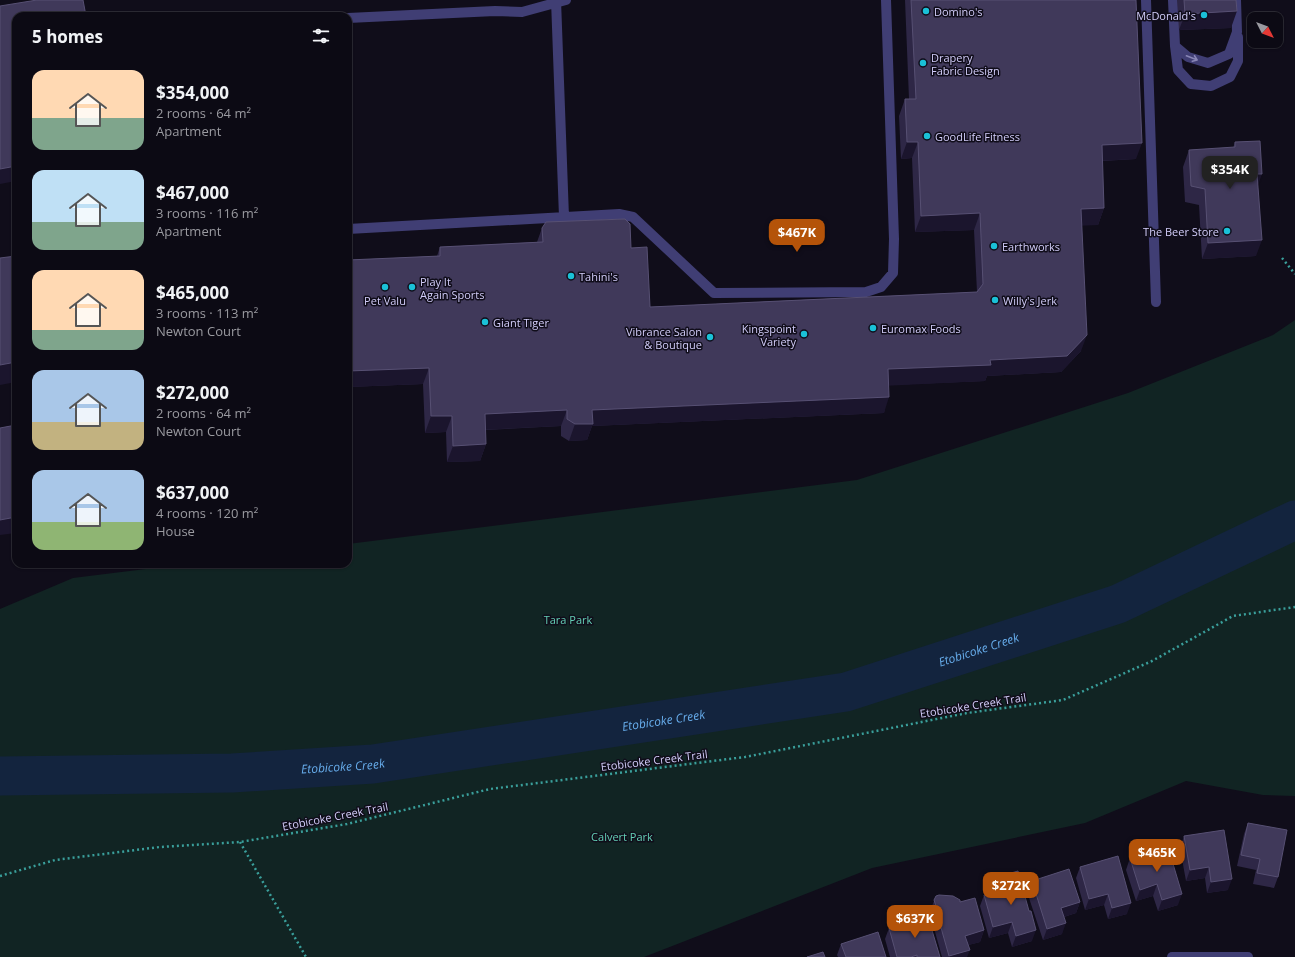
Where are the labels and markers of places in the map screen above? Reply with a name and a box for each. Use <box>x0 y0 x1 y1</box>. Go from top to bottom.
place label: Domino's <box>934 4 983 19</box>
marker: Domino's <box>921 6 931 16</box>
place label: McDonald's <box>1136 8 1196 23</box>
marker: McDonald's <box>1199 10 1209 20</box>
place label: Drapery Fabric Design <box>931 50 1000 78</box>
marker: Drapery Fabric Design <box>918 58 928 68</box>
place label: GoodLife Fitness <box>935 129 1020 144</box>
marker: GoodLife Fitness <box>922 131 932 141</box>
pin: $354K <box>1202 156 1258 190</box>
pin: $467K <box>769 219 825 253</box>
place label: The Beer Store <box>1143 224 1219 239</box>
marker: The Beer Store <box>1222 226 1232 236</box>
place label: Earthworks <box>1002 239 1060 254</box>
marker: Earthworks <box>989 241 999 251</box>
place label: Tahini's <box>579 269 618 284</box>
marker: Tahini's <box>566 271 576 281</box>
place label: Play It Again Sports <box>420 274 484 302</box>
marker: Pet Valu <box>380 282 390 292</box>
marker: Play It Again Sports <box>407 282 417 292</box>
place label: Pet Valu <box>364 293 406 308</box>
place label: Willy's Jerk <box>1003 293 1057 308</box>
marker: Willy's Jerk <box>990 295 1000 305</box>
place label: Giant Tiger <box>493 315 549 330</box>
marker: Giant Tiger <box>480 317 490 327</box>
place label: Kingspoint Variety <box>742 321 796 349</box>
place label: Euromax Foods <box>881 321 961 336</box>
marker: Euromax Foods <box>868 323 878 333</box>
place label: Vibrance Salon & Boutique <box>626 324 702 352</box>
marker: Kingspoint Variety <box>799 329 809 339</box>
marker: Vibrance Salon & Boutique <box>705 332 715 342</box>
pin: $465K <box>1129 839 1185 873</box>
pin: $272K <box>983 872 1039 906</box>
pin: $637K <box>887 905 943 939</box>

